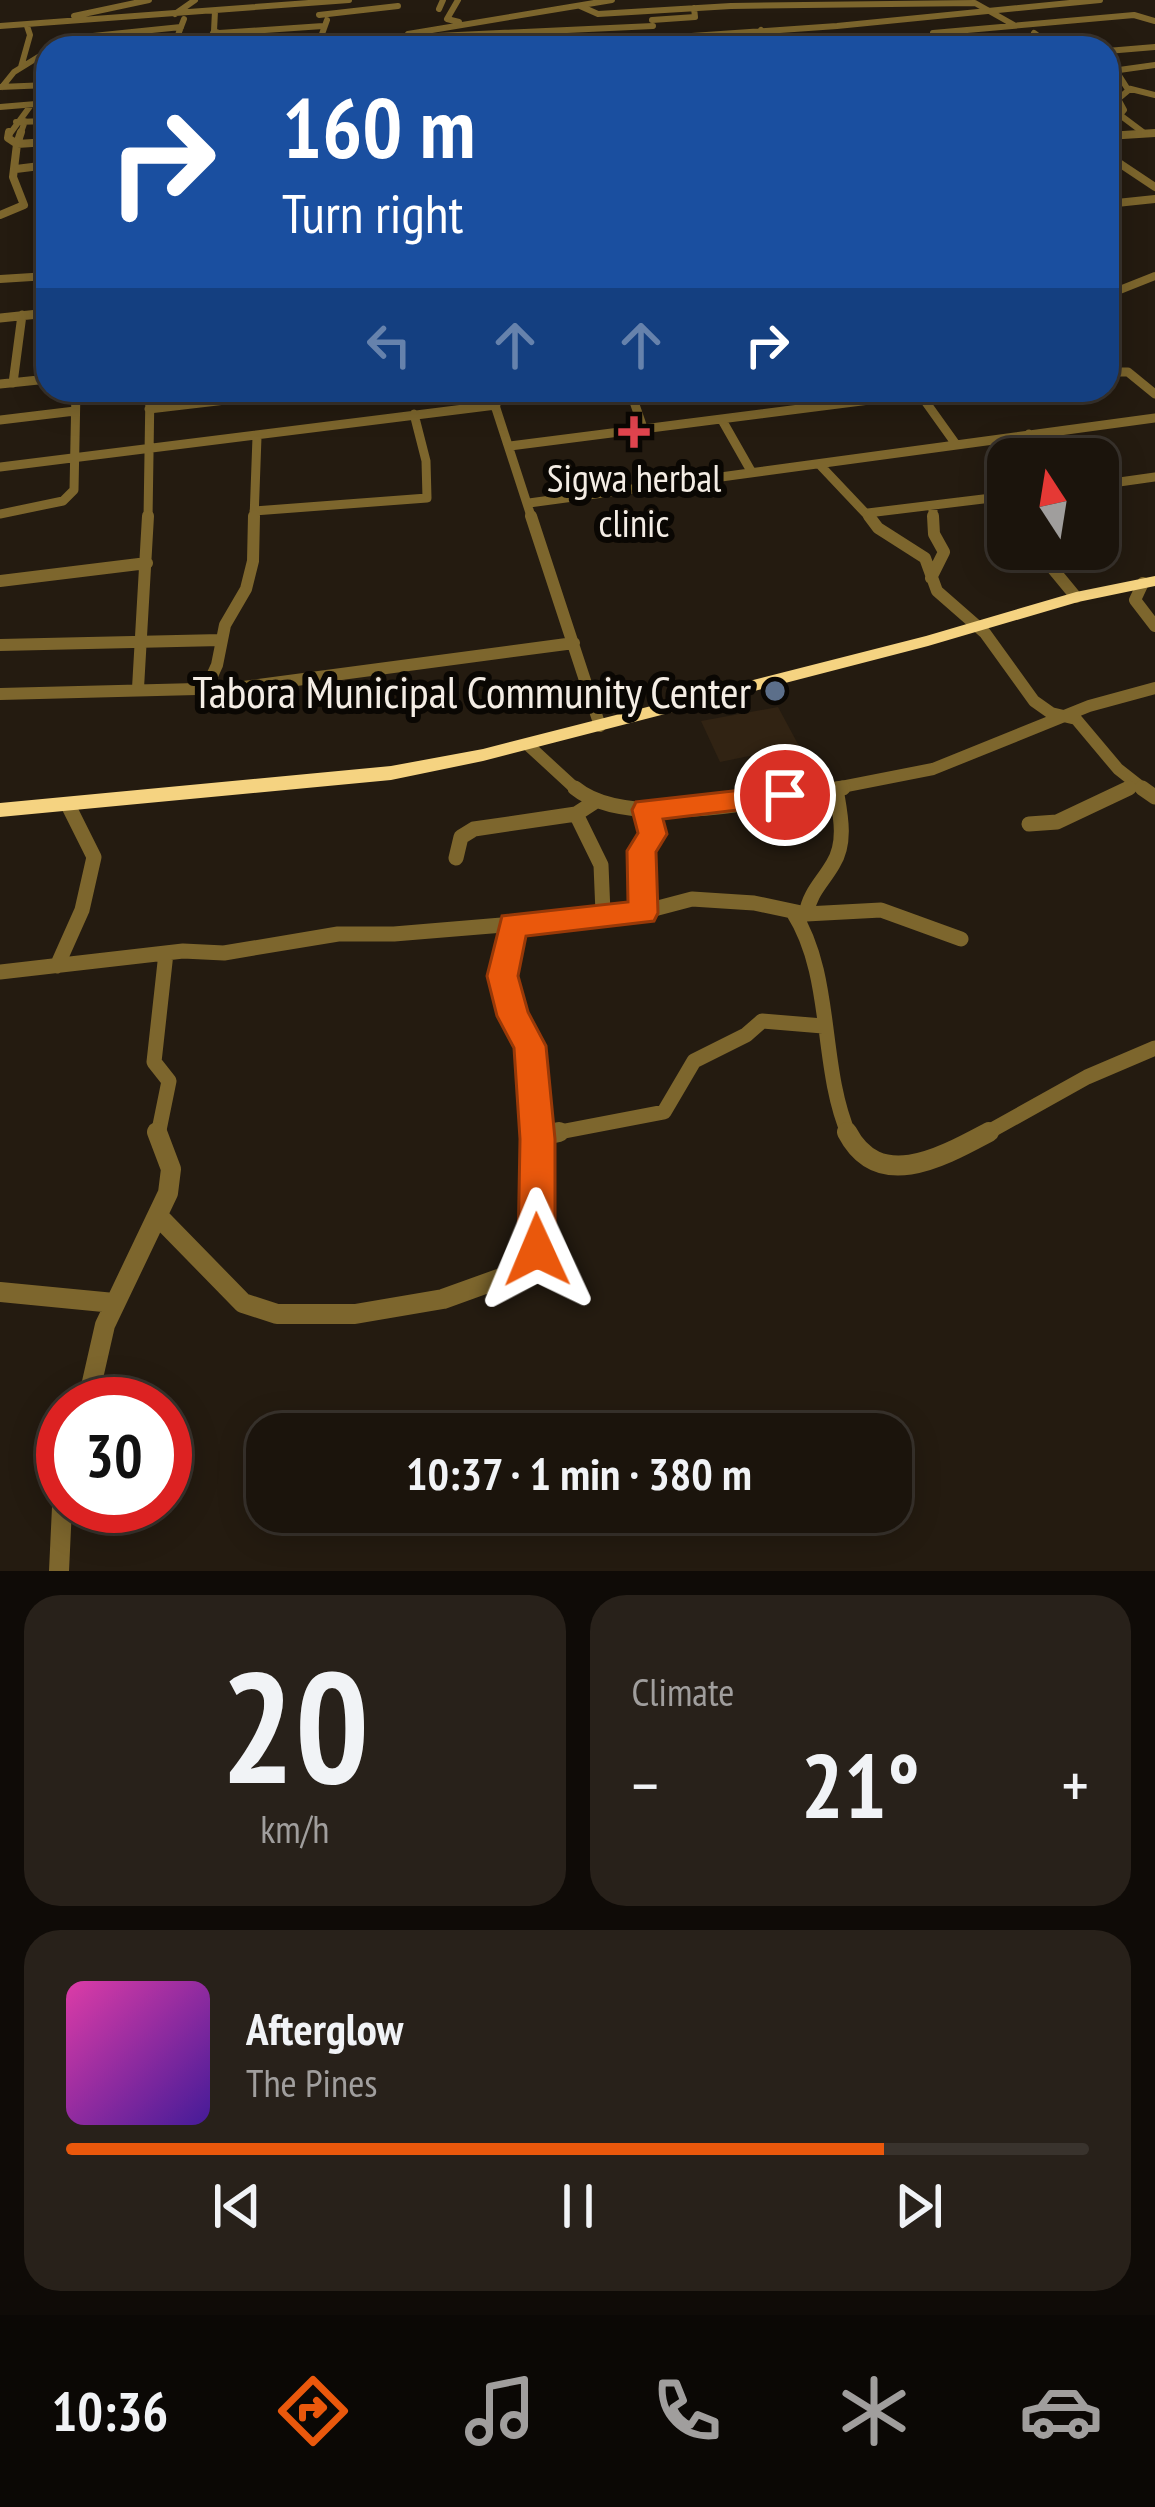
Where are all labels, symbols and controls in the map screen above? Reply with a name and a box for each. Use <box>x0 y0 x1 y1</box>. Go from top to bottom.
text: 160 m <box>282 72 475 181</box>
icon: right <box>84 84 240 240</box>
text: Turn right <box>282 178 463 248</box>
icon: left <box>356 312 422 378</box>
icon: ahead <box>482 312 548 378</box>
icon: ahead <box>608 312 674 378</box>
icon: right <box>734 312 800 378</box>
marker: Sigwa herbal clinic <box>618 416 650 448</box>
north arrow <box>987 438 1119 570</box>
map controls <box>987 438 1119 570</box>
place label: Sigwa herbal clinic <box>547 452 721 548</box>
place label: Tabora Municipal Community Center <box>192 662 752 720</box>
marker: Tabora Municipal Community Center <box>762 678 788 704</box>
pin <box>734 744 836 846</box>
icon: arrive <box>752 762 818 828</box>
position arrow <box>474 1187 600 1313</box>
speed limit sign: 30 <box>36 1377 192 1533</box>
text: 10:37 · 1 min · 380 m <box>406 1444 752 1502</box>
text: 20 <box>220 1624 369 1826</box>
text: Climate <box>632 1666 734 1717</box>
text: 21° <box>801 1726 920 1843</box>
text: − <box>632 1742 659 1827</box>
text: + <box>1062 1742 1089 1827</box>
text: km/h <box>260 1803 329 1854</box>
text: Afterglow <box>246 1999 403 2057</box>
text: The Pines <box>246 2057 377 2108</box>
icon: previous <box>204 2173 270 2239</box>
icon: pause <box>545 2173 611 2239</box>
icon: next <box>886 2173 952 2239</box>
icon: directions <box>271 2369 355 2453</box>
icon: music <box>458 2369 542 2453</box>
icon: phone <box>645 2369 729 2453</box>
icon: climate <box>832 2369 916 2453</box>
icon: car <box>1019 2369 1103 2453</box>
text: 10:36 <box>52 2376 168 2446</box>

